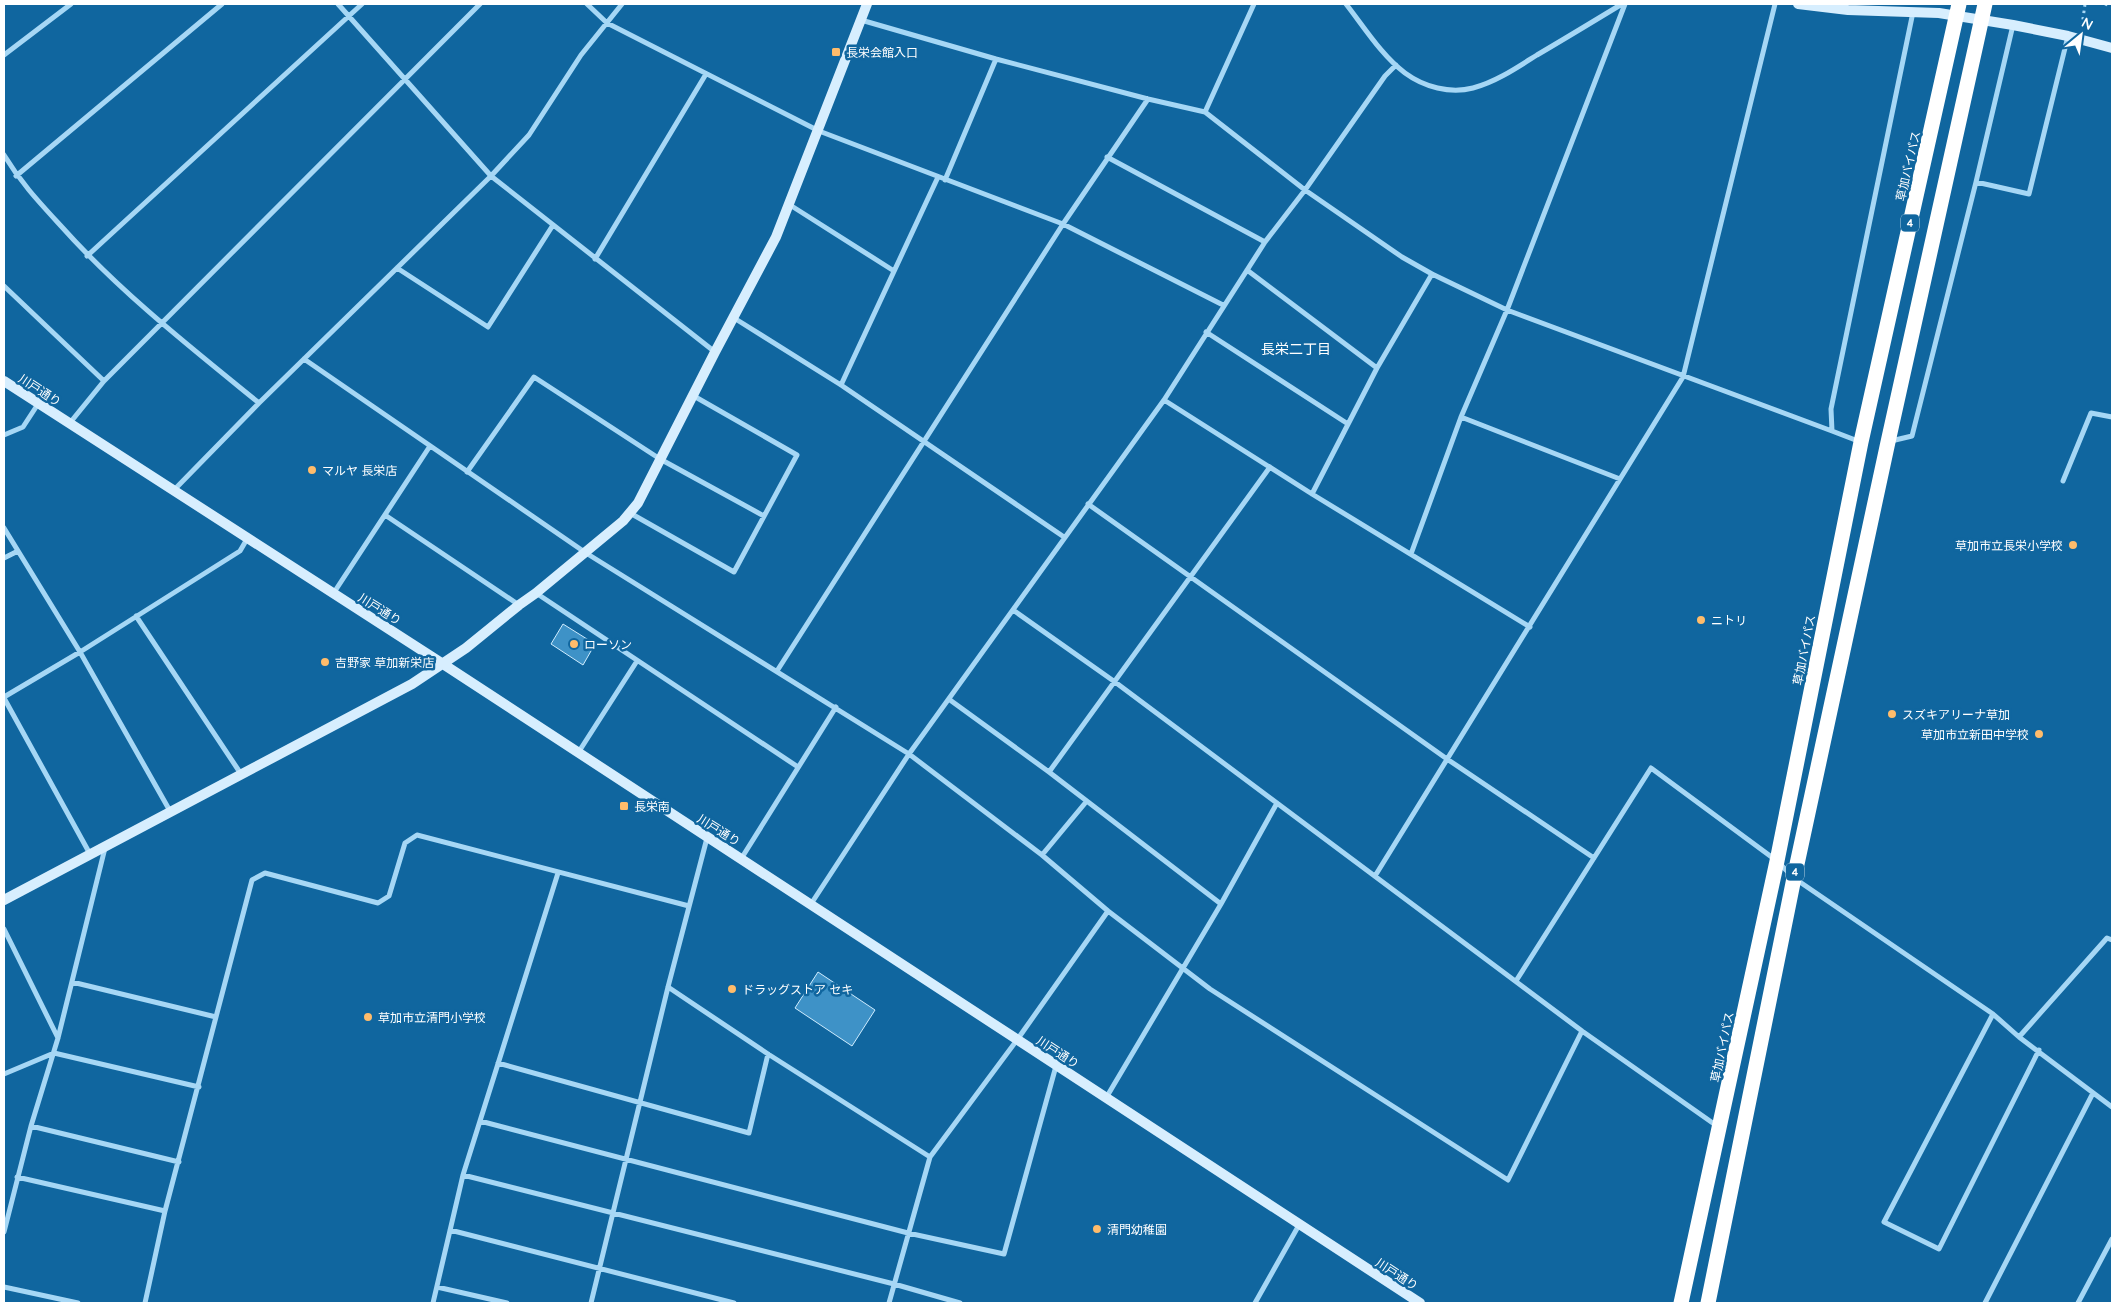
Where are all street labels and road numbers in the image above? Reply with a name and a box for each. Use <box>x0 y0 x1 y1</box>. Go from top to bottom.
street label: 草加バイパス <box>1893 129 1923 203</box>
road number: 4 <box>1901 214 1919 232</box>
street label: 川戸通り <box>16 371 64 409</box>
street label: 川戸通り <box>356 590 404 628</box>
street label: 草加バイパス <box>1790 613 1818 687</box>
street label: 川戸通り <box>695 811 743 849</box>
road number: 4 <box>1786 864 1804 880</box>
street label: 草加バイパス <box>1707 1010 1737 1084</box>
street label: 川戸通り <box>1034 1033 1082 1071</box>
street label: 川戸通り <box>1373 1255 1421 1293</box>

